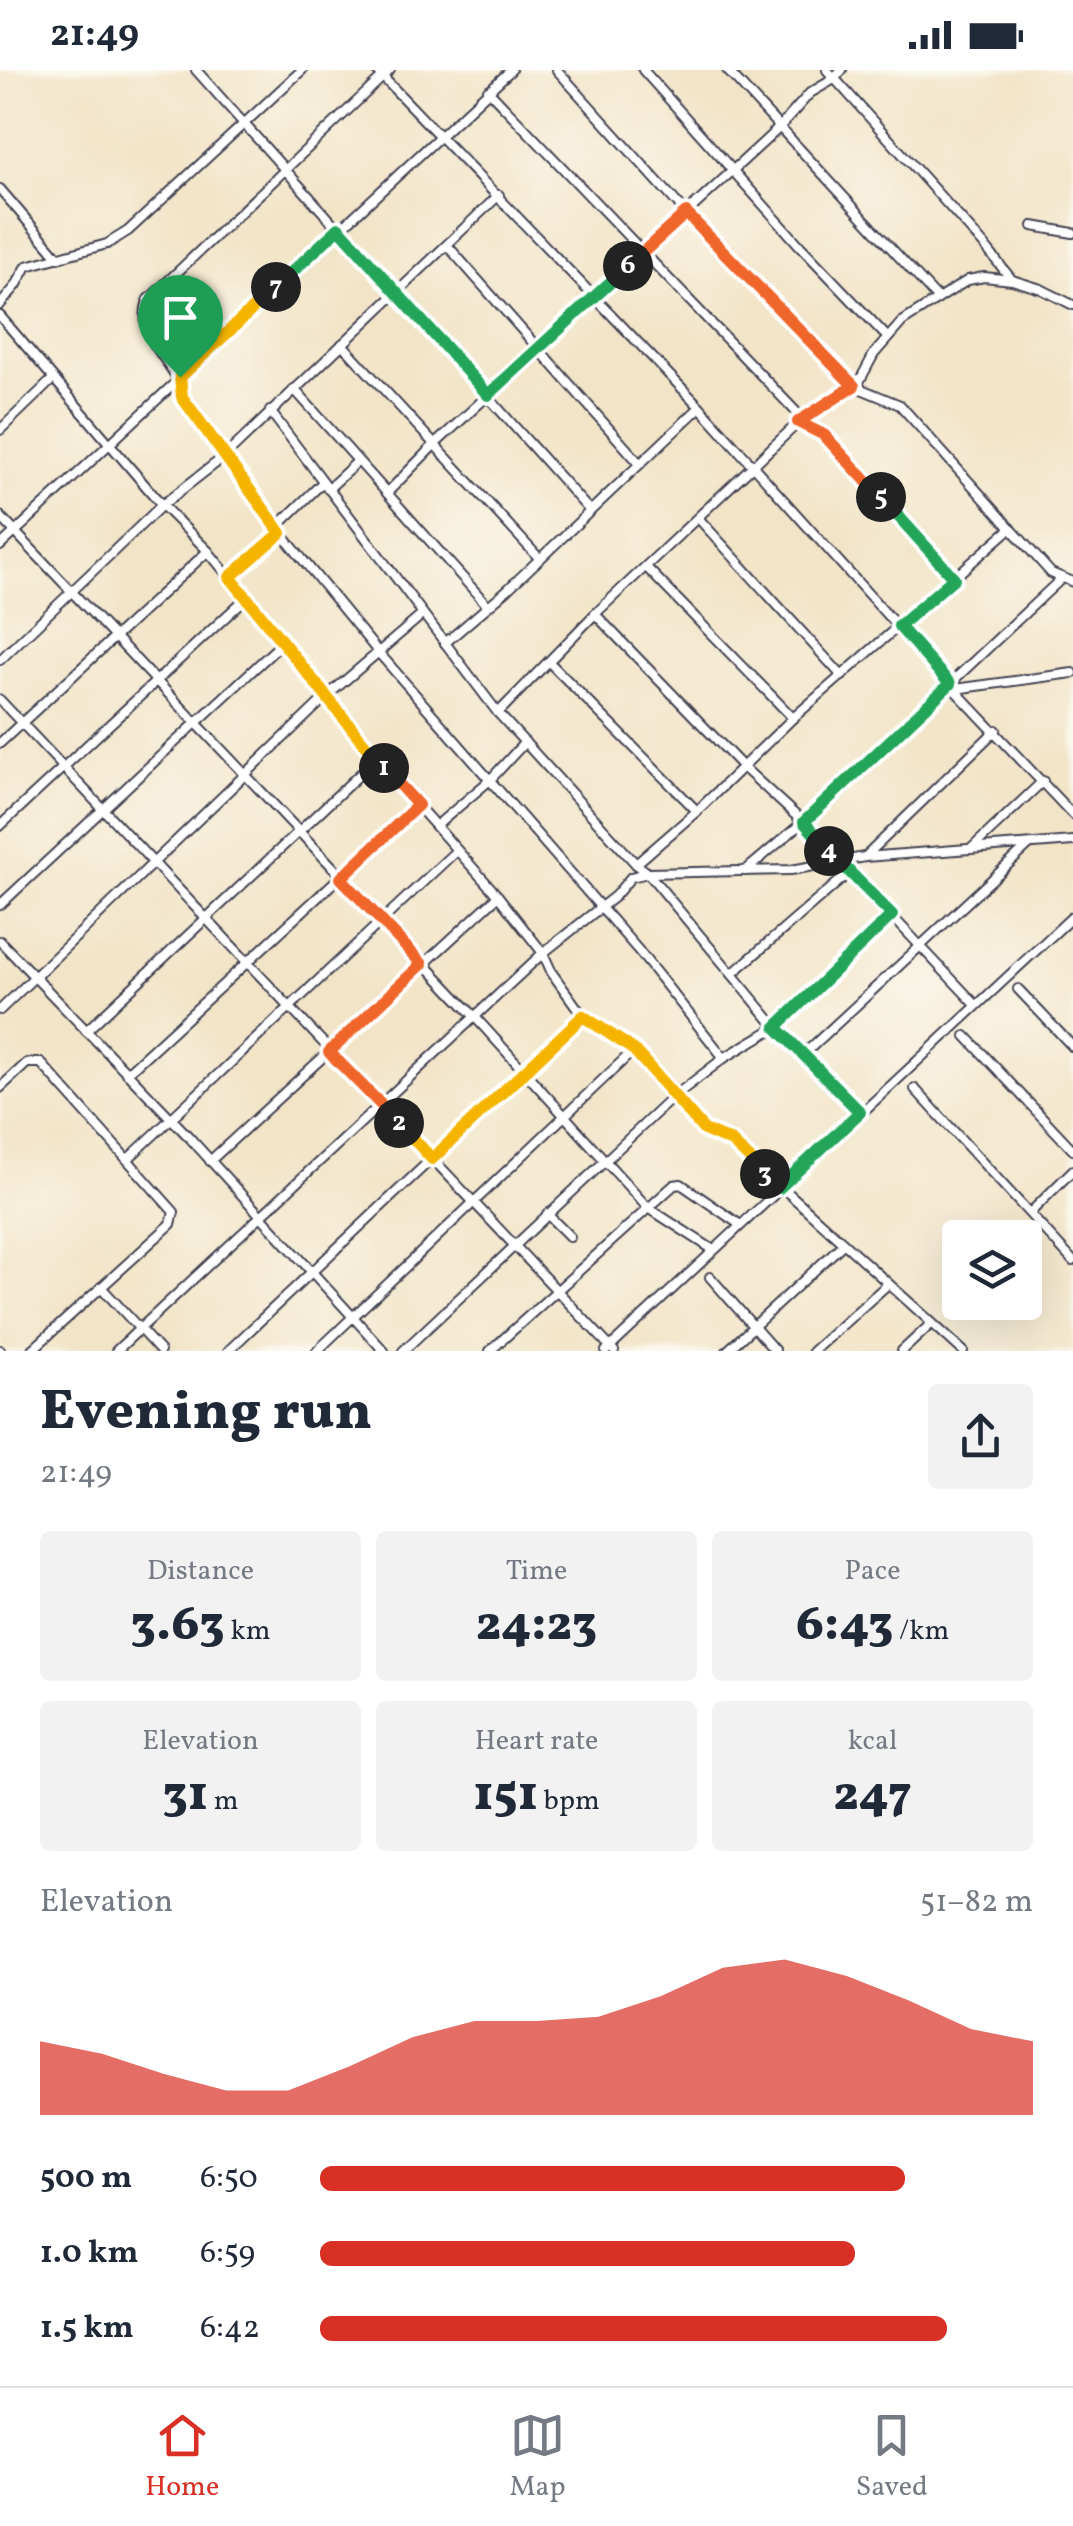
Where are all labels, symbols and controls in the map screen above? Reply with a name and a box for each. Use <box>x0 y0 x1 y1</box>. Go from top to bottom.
text: 21:49 <box>50 9 139 62</box>
pin: 6 <box>603 241 653 291</box>
text: 6 <box>620 246 636 285</box>
pin: 7 <box>251 262 301 312</box>
text: 7 <box>269 267 283 306</box>
pin <box>138 275 223 378</box>
icon: arrive <box>153 290 208 345</box>
pin: 5 <box>856 472 906 522</box>
text: 5 <box>874 477 888 516</box>
pin: 1 <box>359 743 409 793</box>
text: 1 <box>378 748 390 787</box>
pin: 4 <box>804 826 854 876</box>
text: 4 <box>821 831 837 870</box>
pin: 2 <box>374 1098 424 1148</box>
text: 2 <box>392 1103 406 1142</box>
pin: 3 <box>740 1149 790 1199</box>
text: 3 <box>758 1154 772 1193</box>
map controls <box>942 1220 1042 1320</box>
button: layers <box>942 1220 1042 1320</box>
text: Evening run <box>40 1376 372 1452</box>
button: share <box>928 1384 1033 1489</box>
text: 21:49 <box>40 1452 112 1496</box>
text: Distance <box>147 1552 254 1591</box>
text: Time <box>506 1552 567 1591</box>
text: Pace <box>844 1552 901 1591</box>
text: 3.63 <box>131 1591 225 1661</box>
text: 24:23 <box>476 1591 597 1661</box>
text: 6:43 <box>796 1591 893 1661</box>
text: km <box>225 1612 270 1651</box>
text: /km <box>893 1612 949 1651</box>
text: Elevation <box>142 1722 259 1761</box>
text: Heart rate <box>475 1722 598 1761</box>
text: kcal <box>848 1722 897 1761</box>
text: 31 <box>162 1761 208 1831</box>
text: 151 <box>473 1761 538 1831</box>
text: 247 <box>833 1761 912 1831</box>
text: m <box>208 1782 239 1821</box>
text: bpm <box>538 1782 600 1821</box>
text: Elevation <box>40 1881 173 1925</box>
text: 51–82 m <box>920 1881 1033 1925</box>
text: 500 m <box>40 2157 132 2201</box>
text: 6:50 <box>200 2157 258 2201</box>
text: 1.0 km <box>40 2232 138 2276</box>
text: 6:59 <box>200 2232 255 2276</box>
text: 1.5 km <box>40 2307 134 2351</box>
text: 6:42 <box>200 2307 260 2351</box>
tab: Home <box>145 2408 219 2507</box>
tab: Map <box>509 2408 565 2507</box>
tab: Saved <box>856 2408 928 2507</box>

